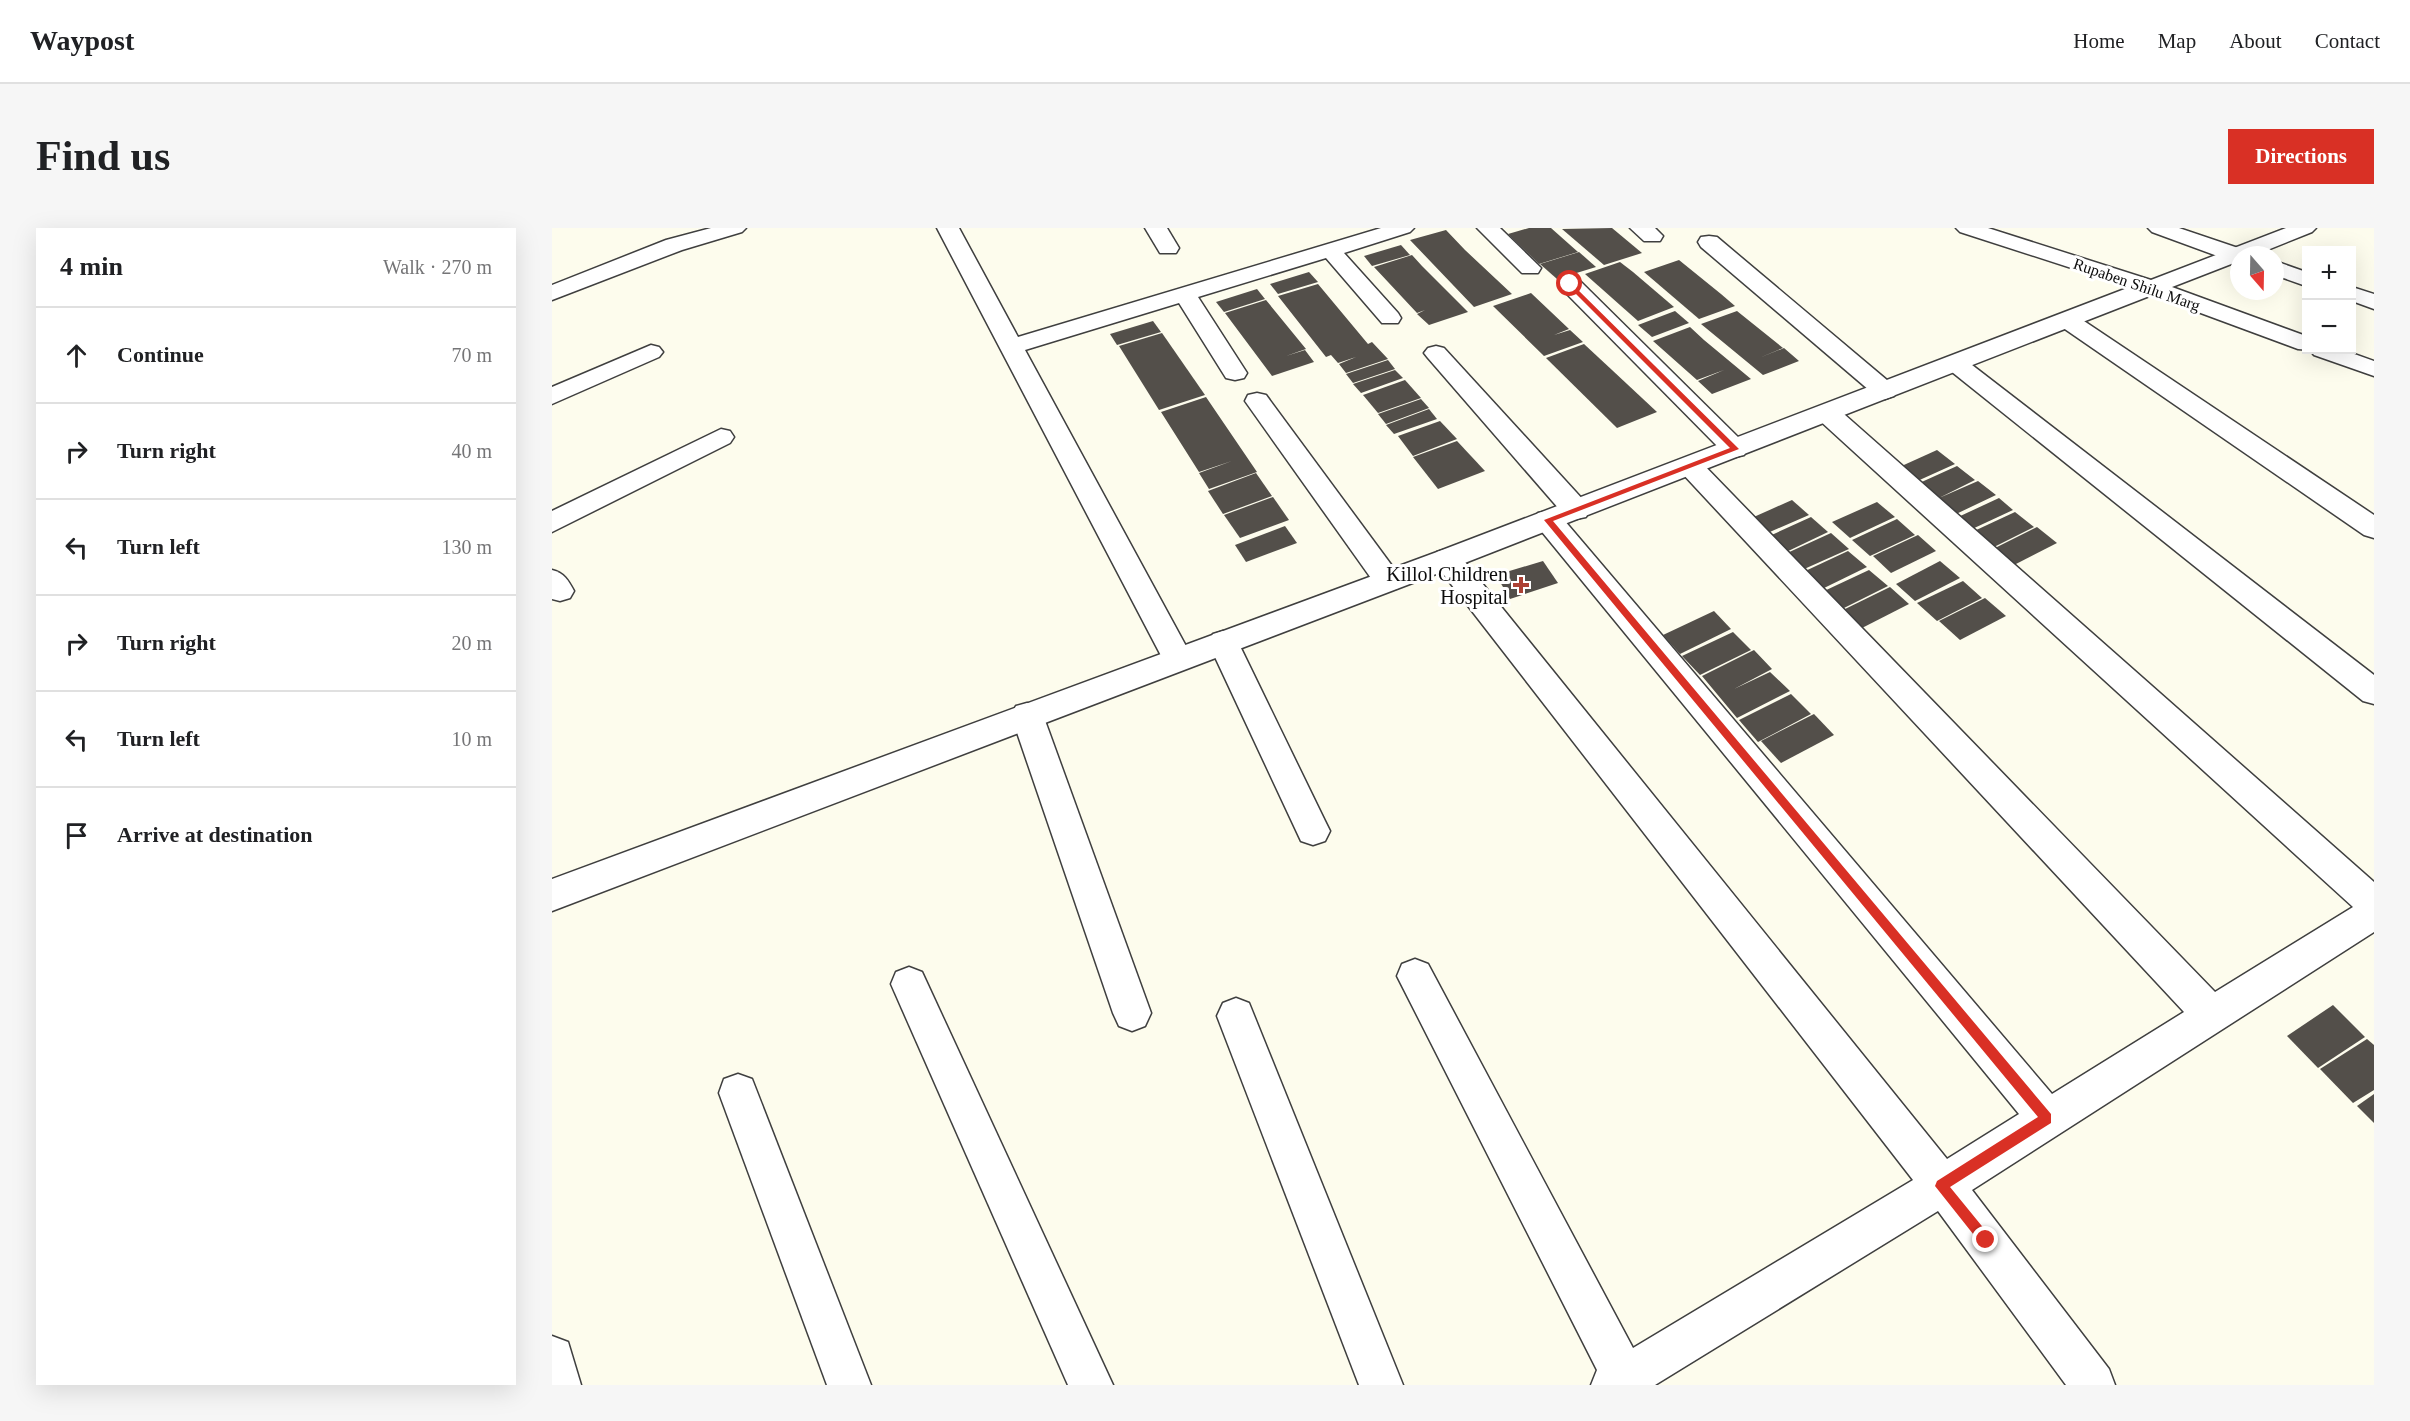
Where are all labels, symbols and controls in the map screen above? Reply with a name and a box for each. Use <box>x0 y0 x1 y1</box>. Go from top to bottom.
text: Waypost <box>30 25 134 56</box>
text: Home <box>2073 29 2125 53</box>
text: Map <box>2158 29 2196 53</box>
text: About <box>2229 29 2282 53</box>
text: Contact <box>2315 29 2380 53</box>
button: Directions <box>2228 129 2374 184</box>
text: Find us <box>36 133 170 179</box>
north arrow <box>2230 246 2284 300</box>
map controls <box>2302 246 2356 354</box>
button: + <box>2302 246 2356 300</box>
text: 4 min <box>60 252 123 281</box>
street label: Rupaben Shilu Marg <box>2071 255 2202 315</box>
text: Walk · 270 m <box>383 256 492 278</box>
route start <box>1556 270 1582 296</box>
button: − <box>2302 300 2356 354</box>
icon: ahead <box>60 339 93 372</box>
text: Continue <box>117 342 204 367</box>
text: 70 m <box>451 344 492 366</box>
icon: right <box>60 435 93 468</box>
text: Turn right <box>117 438 216 463</box>
text: 40 m <box>451 440 492 462</box>
icon: left <box>60 531 93 564</box>
text: Turn left <box>117 534 200 559</box>
text: 130 m <box>441 536 492 558</box>
place label: Killol Children Hospital <box>1386 563 1508 609</box>
marker: Killol Children Hospital <box>1512 576 1530 594</box>
icon: right <box>60 627 93 660</box>
text: Turn right <box>117 630 216 655</box>
text: 20 m <box>451 632 492 654</box>
icon: left <box>60 723 93 756</box>
text: Turn left <box>117 726 200 751</box>
text: 10 m <box>451 728 492 750</box>
icon: arrive <box>60 819 93 852</box>
text: Arrive at destination <box>117 822 313 847</box>
route end <box>1972 1226 1998 1252</box>

